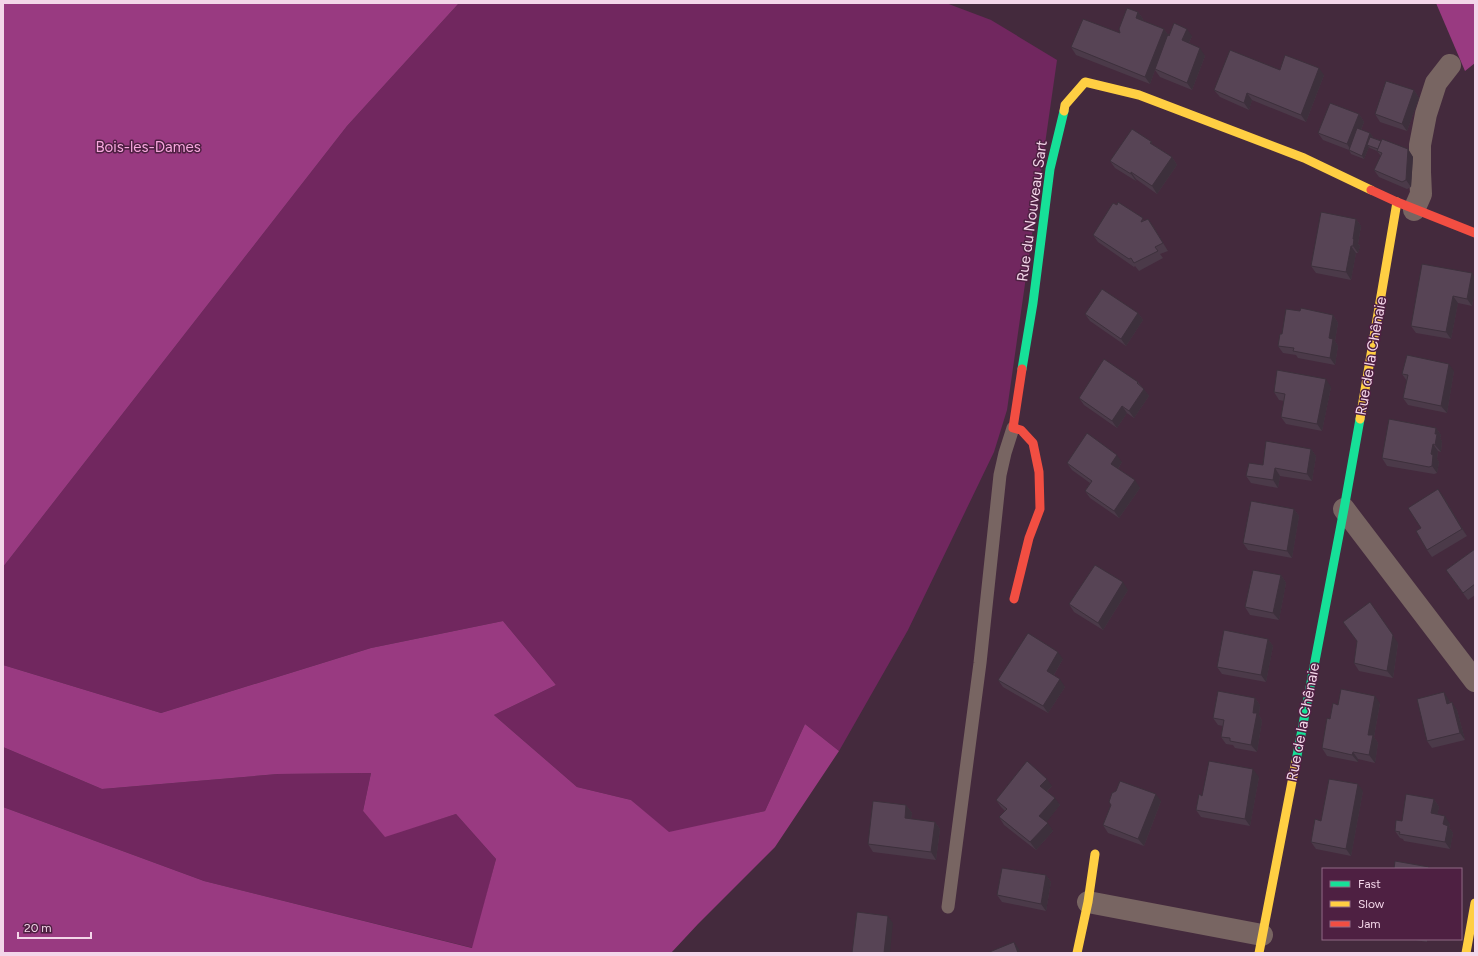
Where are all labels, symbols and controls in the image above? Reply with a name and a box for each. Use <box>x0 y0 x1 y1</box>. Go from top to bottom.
park label: Bois-les-Dames <box>95 138 201 156</box>
street label: Rue du Nouveau Sart <box>1013 139 1051 283</box>
street label: Rue de la Chênaie <box>1352 295 1390 417</box>
street label: Rue de la Chênaie <box>1283 661 1323 783</box>
legend <box>1322 868 1462 940</box>
text: Fast <box>1358 877 1381 891</box>
text: Slow <box>1358 897 1385 911</box>
scale bar <box>18 914 91 940</box>
text: Jam <box>1358 917 1381 931</box>
text: 20 m <box>24 921 52 935</box>

